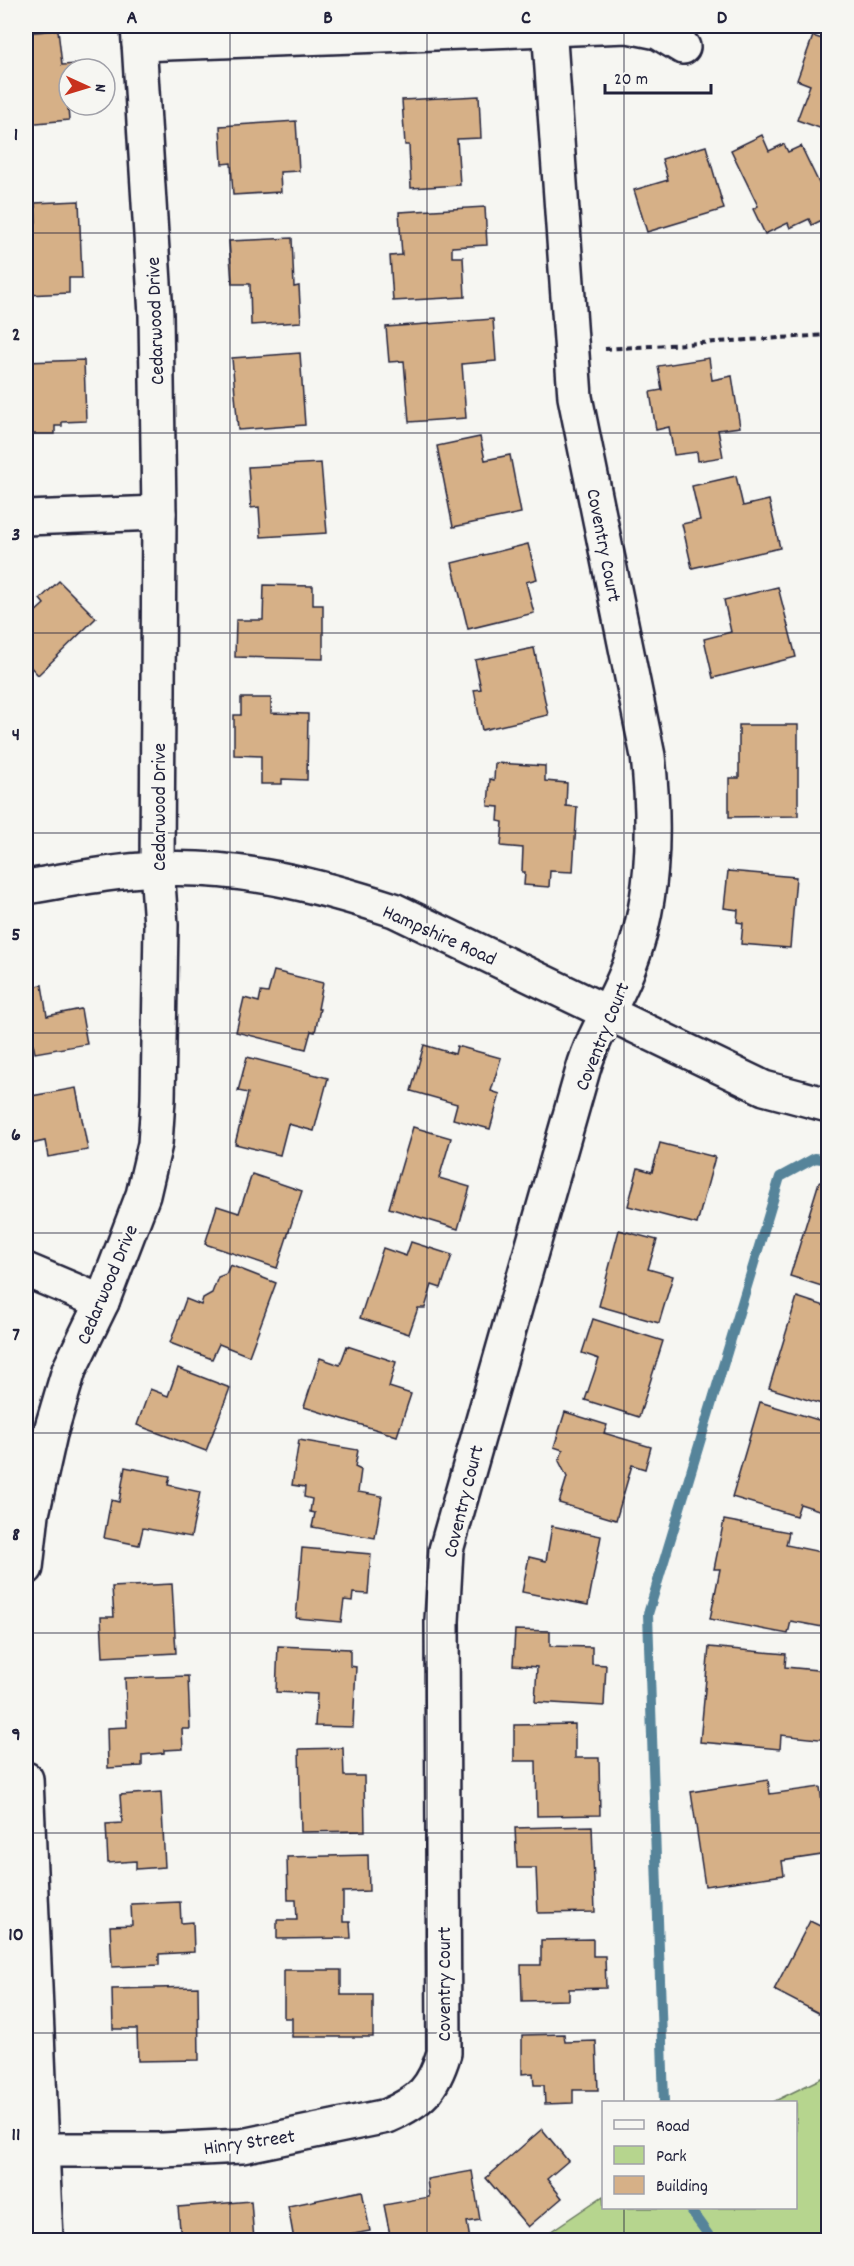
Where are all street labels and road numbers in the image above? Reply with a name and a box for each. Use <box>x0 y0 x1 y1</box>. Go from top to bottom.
street label: Cedarwood Drive <box>141 256 173 385</box>
street label: Coventry Court <box>577 487 627 605</box>
street label: Cedarwood Drive <box>147 743 175 871</box>
street label: Hampshire Road <box>377 899 500 974</box>
street label: Coventry Court <box>569 979 638 1096</box>
street label: Cedarwood Drive <box>71 1221 147 1350</box>
street label: Coventry Court <box>437 1443 492 1561</box>
street label: Coventry Court <box>432 1927 460 2041</box>
street label: Hinry Street <box>202 2124 297 2164</box>

